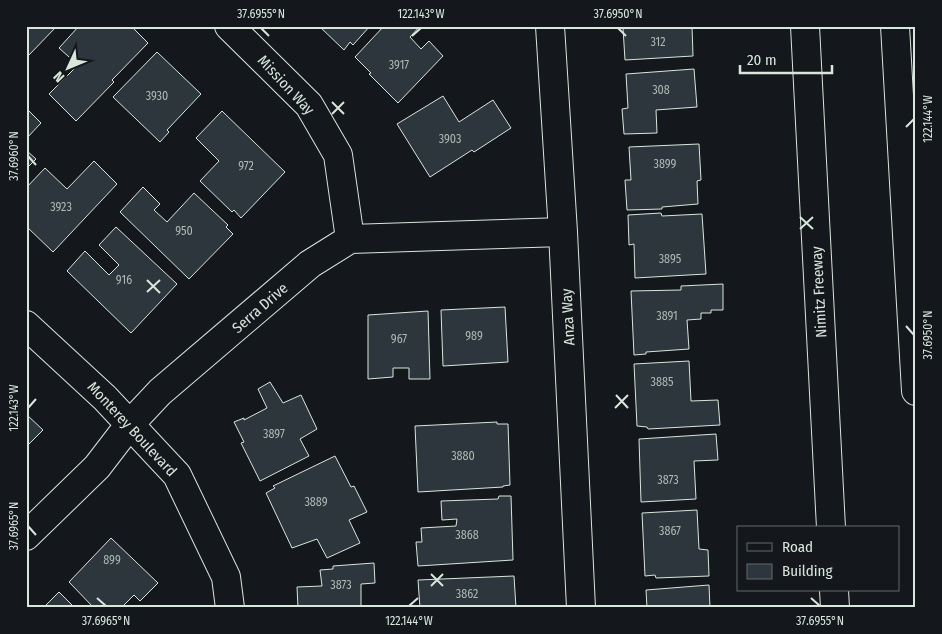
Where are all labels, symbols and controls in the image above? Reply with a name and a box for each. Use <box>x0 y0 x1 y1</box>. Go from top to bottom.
text: 37.6955°N <box>237 7 285 21</box>
text: 122.143°W <box>398 7 444 21</box>
text: 37.6950°N <box>594 7 642 21</box>
house number: 312 <box>650 35 666 49</box>
north arrow <box>42 42 92 92</box>
scale bar <box>740 42 832 74</box>
text: 20 m <box>747 51 777 69</box>
street label: Mission Way <box>254 52 318 119</box>
house number: 3917 <box>389 58 409 72</box>
text: N <box>50 68 68 86</box>
house number: 308 <box>652 83 670 97</box>
house number: 3930 <box>146 89 168 103</box>
text: 122.144°W <box>921 95 935 143</box>
text: 37.6960°N <box>7 131 21 181</box>
house number: 3903 <box>439 132 461 146</box>
house number: 3899 <box>654 157 677 171</box>
house number: 972 <box>238 159 254 173</box>
house number: 3923 <box>50 200 72 214</box>
house number: 950 <box>175 224 193 238</box>
street label: Nimitz Freeway <box>808 245 830 338</box>
house number: 3895 <box>659 252 682 266</box>
house number: 916 <box>116 273 132 287</box>
street label: Serra Drive <box>229 279 291 337</box>
street label: Anza Way <box>558 288 578 346</box>
house number: 3891 <box>656 309 678 323</box>
text: 37.6950°N <box>921 311 935 359</box>
house number: 989 <box>465 329 483 343</box>
house number: 967 <box>391 332 407 346</box>
house number: 3885 <box>651 375 674 389</box>
street label: Monterey Boulevard <box>84 378 180 480</box>
text: 122.143°W <box>7 385 21 431</box>
house number: 3897 <box>263 427 285 441</box>
house number: 3880 <box>451 449 475 463</box>
house number: 3873 <box>657 473 679 487</box>
house number: 3889 <box>304 495 328 509</box>
text: 37.6965°N <box>7 502 21 550</box>
house number: 3867 <box>659 524 681 538</box>
legend <box>737 526 900 592</box>
house number: 3868 <box>455 528 479 542</box>
text: Road <box>782 538 813 556</box>
house number: 899 <box>103 553 121 567</box>
text: Building <box>782 562 833 580</box>
house number: 3873 <box>330 578 352 592</box>
house number: 3862 <box>456 587 478 601</box>
text: 37.6965°N <box>82 614 130 628</box>
text: 122.144°W <box>385 614 433 628</box>
text: 37.6955°N <box>796 614 844 628</box>

